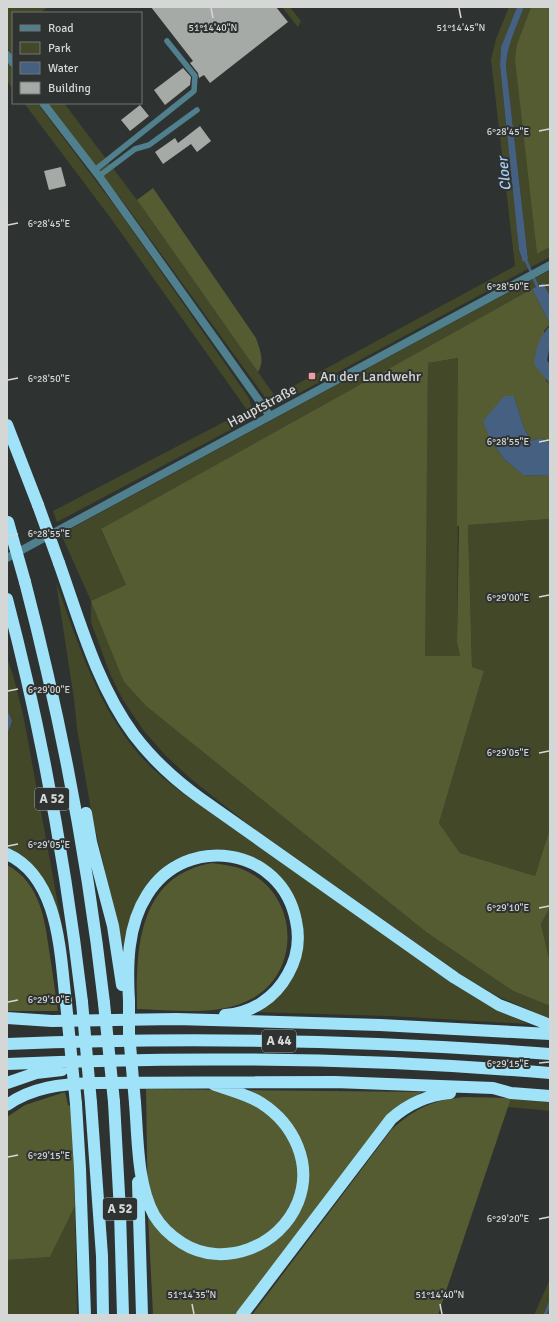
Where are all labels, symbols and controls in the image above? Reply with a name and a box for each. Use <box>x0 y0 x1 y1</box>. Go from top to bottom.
legend <box>12 12 142 104</box>
text: Road <box>48 21 74 36</box>
text: 51°14'40"N <box>189 22 237 34</box>
text: 51°14'45"N <box>437 22 485 34</box>
text: Park <box>48 41 71 56</box>
text: Water <box>48 61 79 76</box>
text: Building <box>48 81 91 96</box>
text: 6°28'45"E <box>487 126 529 138</box>
water label: Cloer <box>493 154 515 192</box>
text: 6°28'45"E <box>28 218 70 230</box>
text: 6°28'50"E <box>487 281 529 293</box>
place label: An der Landwehr <box>320 368 422 385</box>
marker: An der Landwehr <box>307 371 317 381</box>
text: 6°28'50"E <box>28 373 70 385</box>
street label: Hauptstraße <box>225 381 299 431</box>
text: 6°28'55"E <box>487 436 529 448</box>
text: 6°28'55"E <box>28 528 70 540</box>
text: 6°29'00"E <box>487 592 529 604</box>
text: 6°29'00"E <box>28 684 70 696</box>
text: 6°29'05"E <box>487 747 529 759</box>
road number: A 52 <box>35 788 69 810</box>
text: 6°29'05"E <box>28 839 70 851</box>
text: 6°29'10"E <box>487 902 529 914</box>
text: 6°29'10"E <box>28 994 70 1006</box>
road number: A 44 <box>262 1030 296 1052</box>
text: 6°29'15"E <box>487 1058 529 1070</box>
text: 6°29'15"E <box>28 1150 70 1162</box>
road number: A 52 <box>103 1198 137 1220</box>
text: 6°29'20"E <box>487 1213 529 1225</box>
text: 51°14'35"N <box>168 1289 216 1301</box>
text: 51°14'40"N <box>416 1289 464 1301</box>

